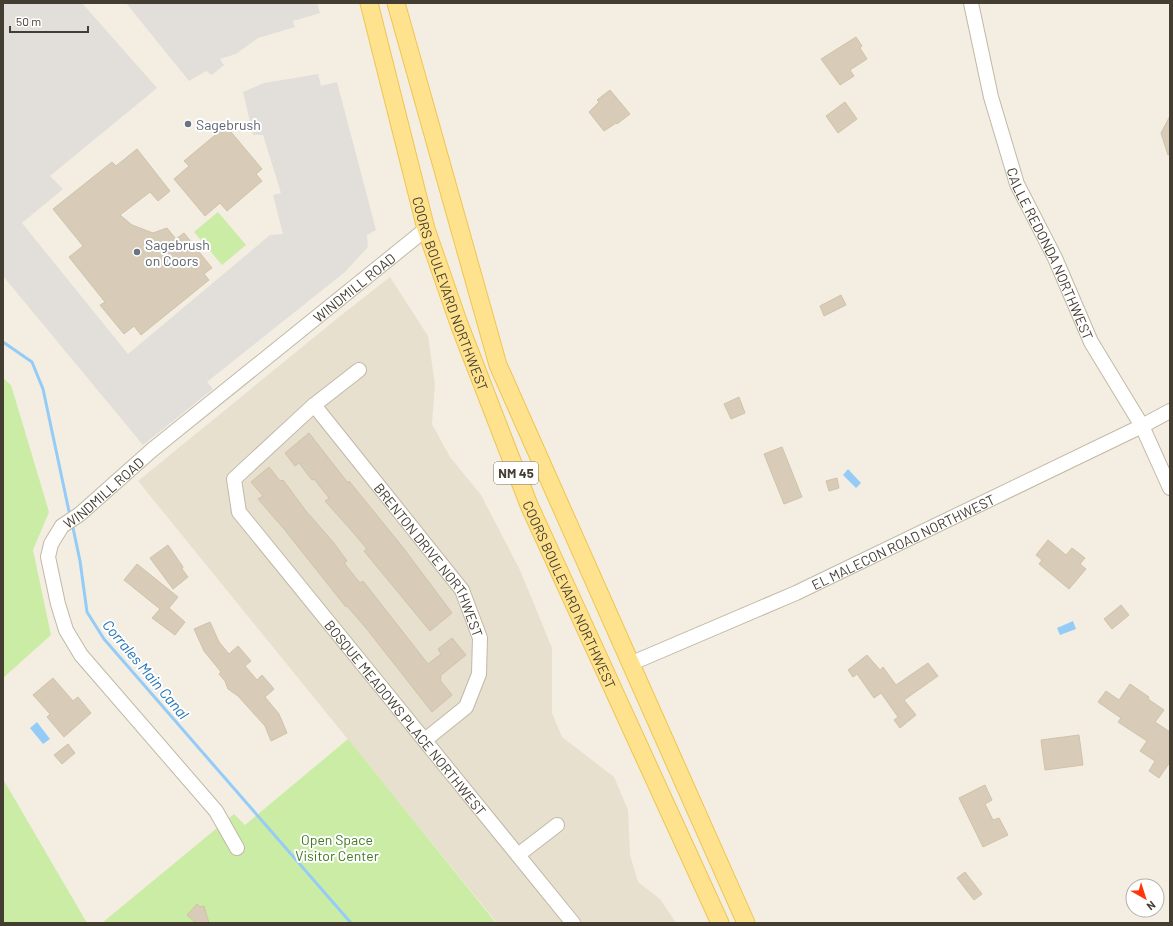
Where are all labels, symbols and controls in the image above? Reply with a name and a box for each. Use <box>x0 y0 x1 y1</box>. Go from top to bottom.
scale bar <box>10 8 88 34</box>
text: 50 m <box>16 14 41 28</box>
place label: Sagebrush <box>196 116 261 133</box>
marker: Sagebrush <box>183 119 193 129</box>
street label: CALLE REDONDA NORTHWEST <box>1004 165 1097 342</box>
street label: COORS BOULEVARD NORTHWEST <box>410 195 492 393</box>
place label: Sagebrush on Coors <box>145 236 210 269</box>
marker: Sagebrush on Coors <box>132 247 142 257</box>
street label: WINDMILL ROAD <box>309 249 398 325</box>
street label: WINDMILL ROAD <box>60 453 147 531</box>
road number: NM 45 <box>494 462 538 484</box>
street label: BRENTON DRIVE NORTHWEST <box>371 479 487 639</box>
street label: EL MALECON ROAD NORTHWEST <box>809 490 997 593</box>
street label: COORS BOULEVARD NORTHWEST <box>520 498 620 691</box>
water label: Corrales Main Canal <box>99 616 193 723</box>
street label: BOSQUE MEADOWS PLACE NORTHWEST <box>321 616 490 819</box>
park label: Open Space Visitor Center <box>295 831 379 864</box>
north arrow <box>1125 878 1165 918</box>
text: N <box>1145 899 1159 914</box>

